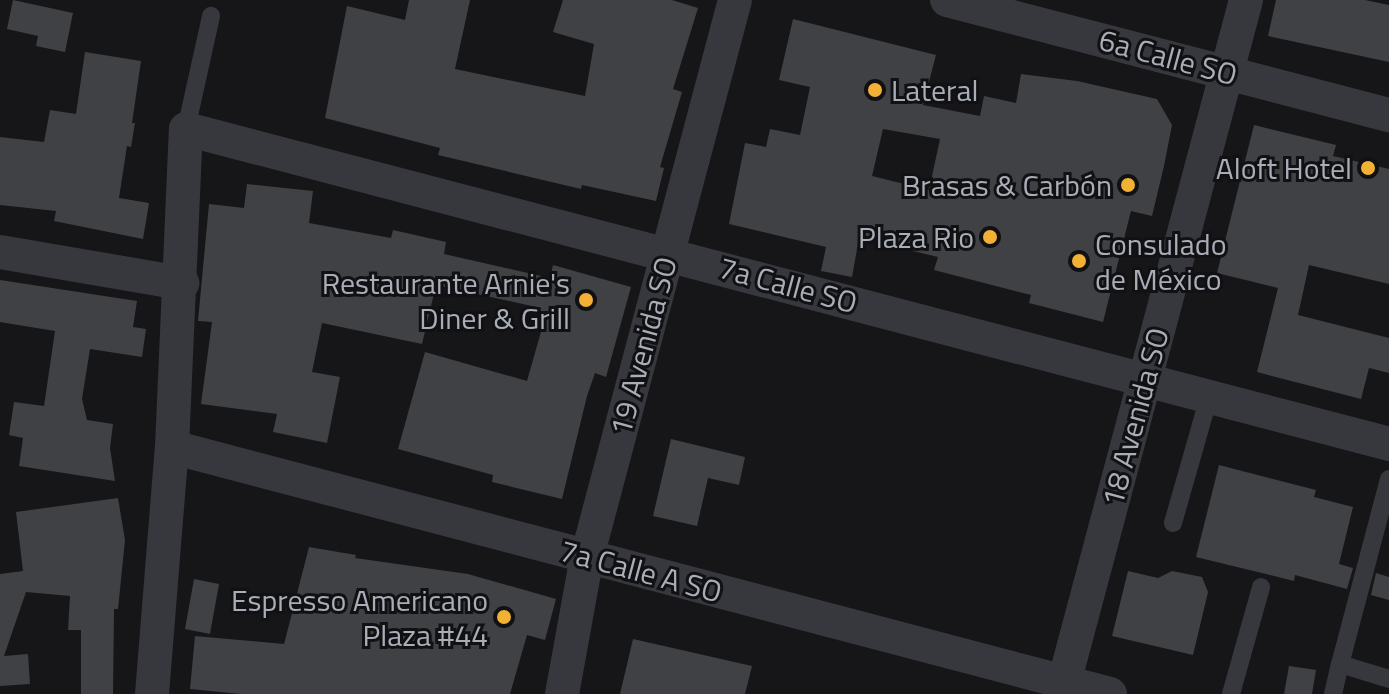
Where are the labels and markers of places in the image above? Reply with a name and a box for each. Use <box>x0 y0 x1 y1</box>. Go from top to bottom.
place label: Lateral <box>891 72 978 108</box>
marker: Lateral <box>866 81 884 99</box>
place label: Aloft Hotel <box>1216 150 1352 186</box>
marker: Aloft Hotel <box>1359 159 1377 177</box>
place label: Brasas & Carbón <box>902 167 1112 203</box>
marker: Brasas & Carbón <box>1119 176 1137 194</box>
place label: Plaza Rio <box>858 219 974 255</box>
place label: Consulado de México <box>1095 226 1227 296</box>
marker: Plaza Rio <box>981 228 999 246</box>
marker: Consulado de México <box>1070 252 1088 270</box>
place label: Restaurante Arnie's Diner & Grill <box>322 265 570 336</box>
marker: Restaurante Arnie's Diner & Grill <box>577 291 595 309</box>
place label: Espresso Americano Plaza #44 <box>231 582 488 652</box>
marker: Espresso Americano Plaza #44 <box>495 608 513 626</box>

